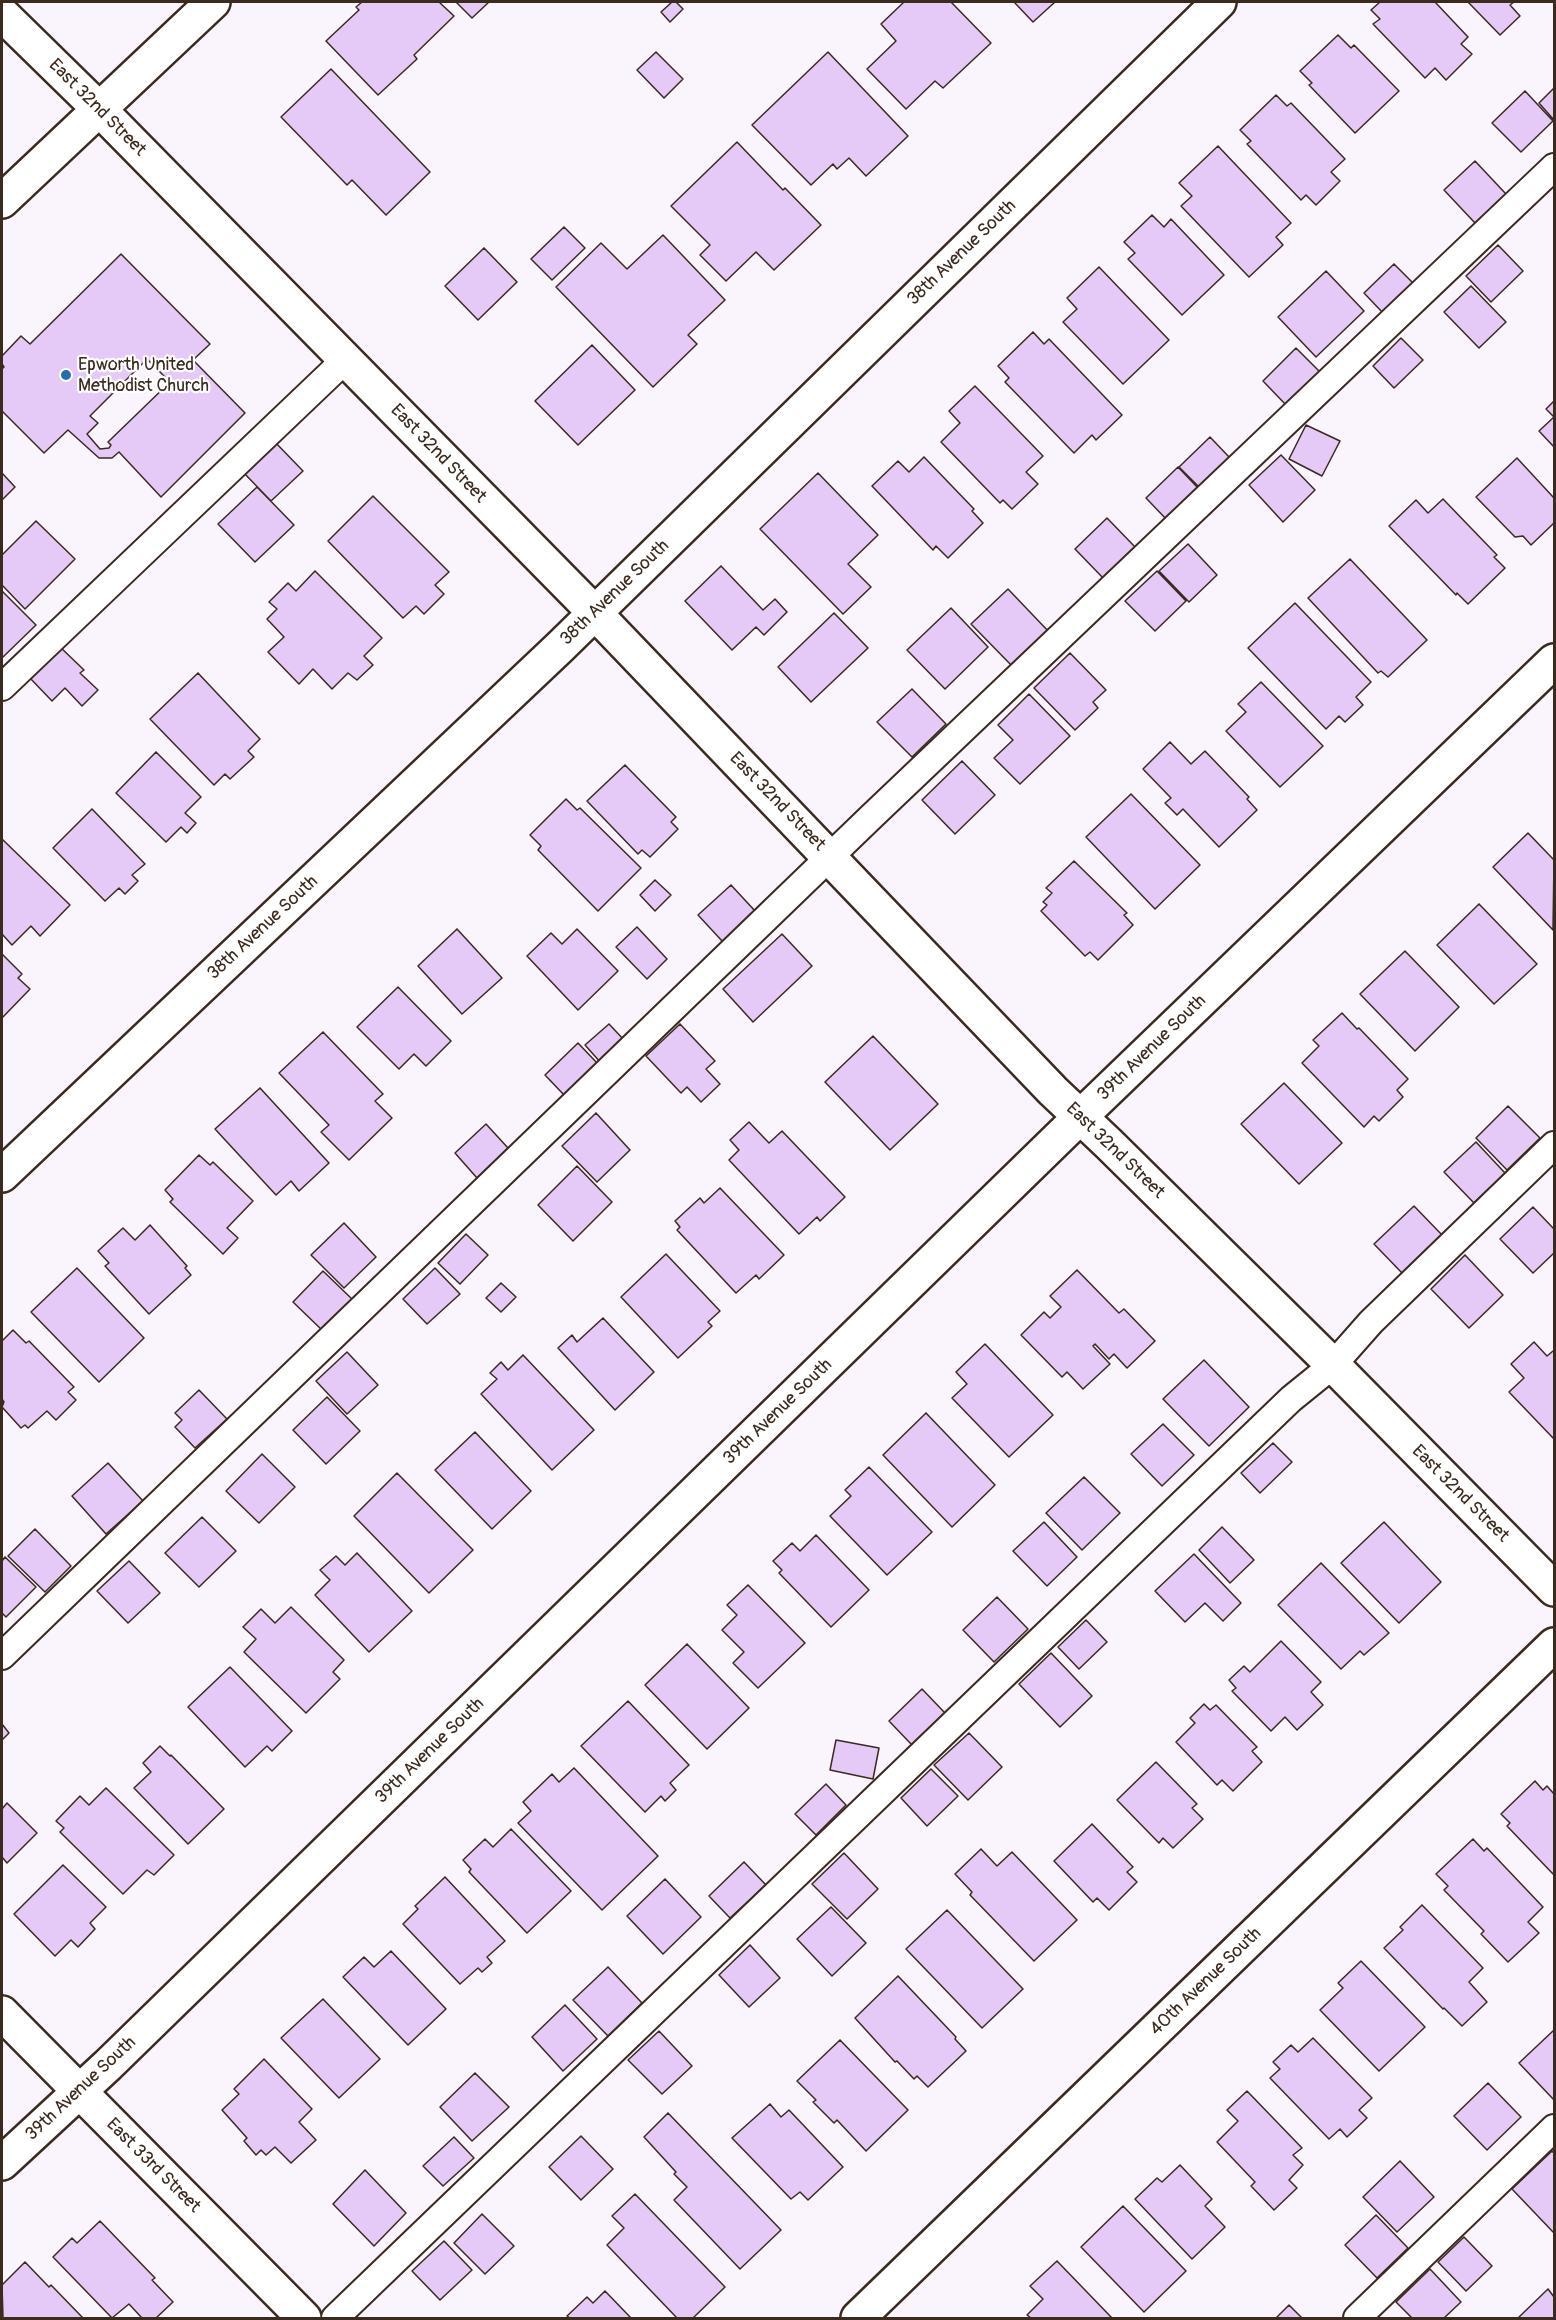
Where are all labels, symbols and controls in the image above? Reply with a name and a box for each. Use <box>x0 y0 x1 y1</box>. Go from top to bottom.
street label: East 32nd Street <box>44 55 150 161</box>
street label: 38th Avenue South <box>903 196 1021 310</box>
place label: Epworth United Methodist Church <box>78 354 209 397</box>
marker: Epworth United Methodist Church <box>59 368 73 382</box>
street label: East 32nd Street <box>386 400 490 508</box>
street label: 38th Avenue South <box>556 536 674 650</box>
street label: East 32nd Street <box>725 748 829 856</box>
street label: 38th Avenue South <box>203 871 323 985</box>
street label: 39th Avenue South <box>1093 991 1211 1105</box>
street label: East 32nd Street <box>1061 1099 1169 1203</box>
street label: 39th Avenue South <box>719 1355 837 1469</box>
street label: East 32nd Street <box>1407 1441 1513 1547</box>
street label: 39th Avenue South <box>371 1694 489 1808</box>
street label: 40th Avenue South <box>1146 1923 1266 2041</box>
street label: 39th Avenue South <box>21 2032 141 2146</box>
street label: East 33rd Street <box>101 2114 205 2218</box>

